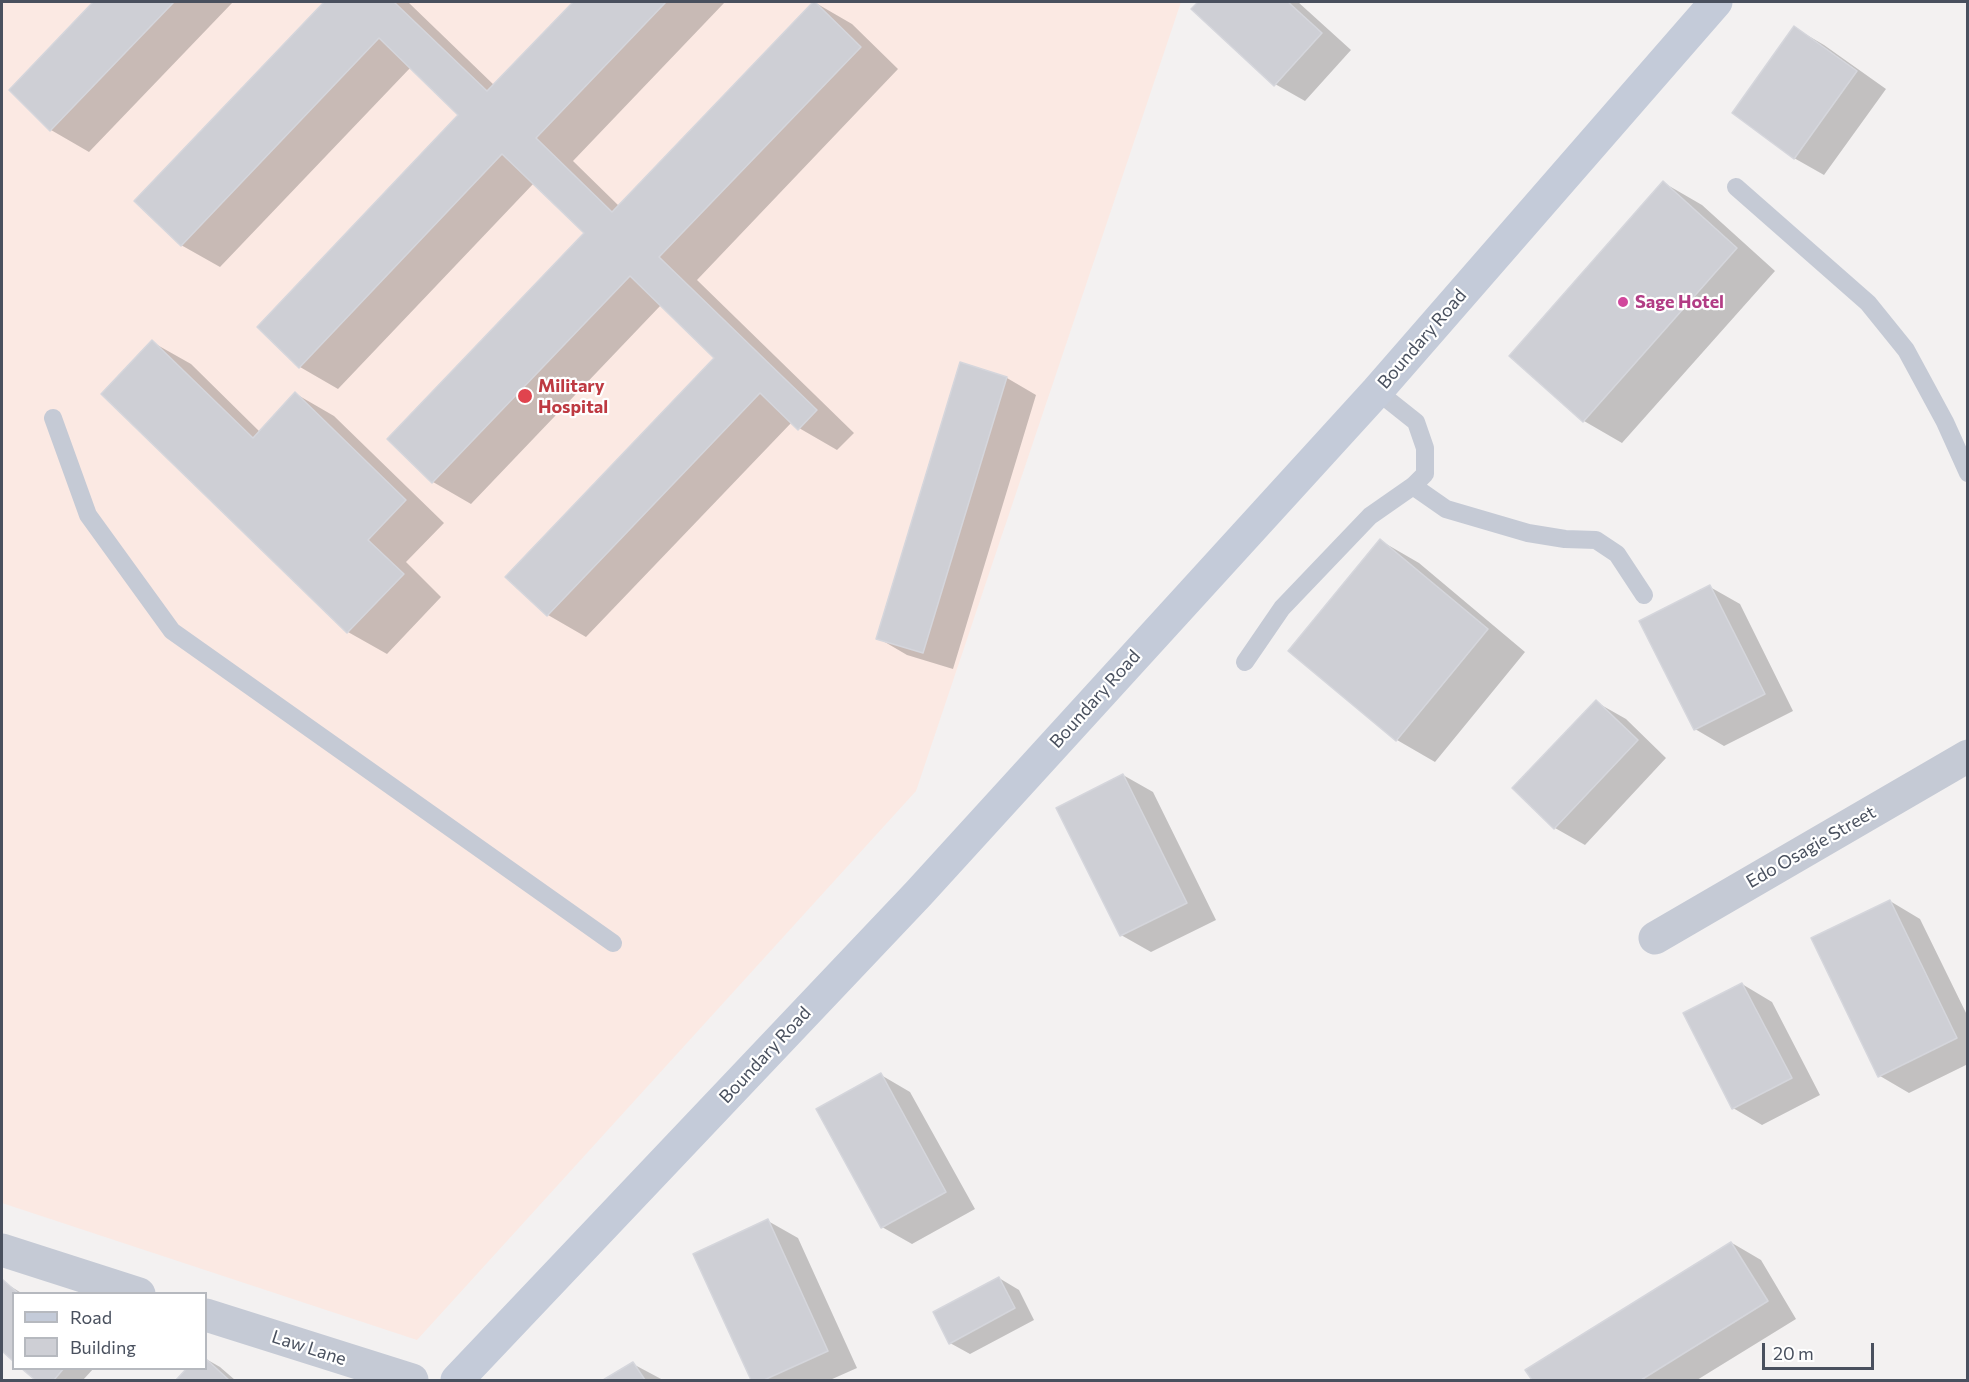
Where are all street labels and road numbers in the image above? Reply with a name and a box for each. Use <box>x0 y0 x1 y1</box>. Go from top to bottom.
street label: Boundary Road <box>1373 285 1471 393</box>
street label: Boundary Road <box>1045 645 1145 753</box>
street label: Edo Osagie Street <box>1742 801 1880 893</box>
street label: Boundary Road <box>715 1002 815 1108</box>
street label: Law Lane <box>269 1326 349 1370</box>

